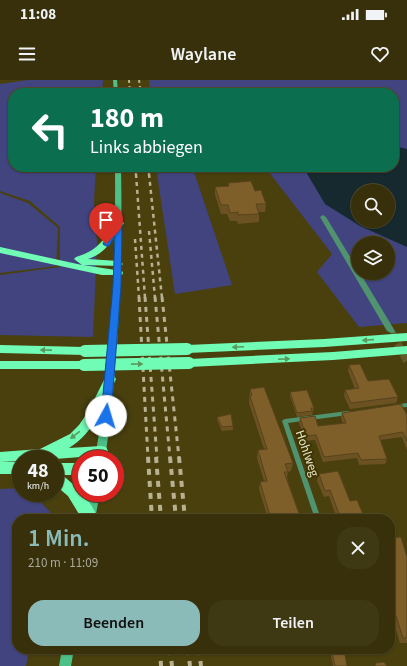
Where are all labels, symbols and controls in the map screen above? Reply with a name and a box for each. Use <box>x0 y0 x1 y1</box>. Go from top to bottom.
text: 11:08 <box>20 4 56 25</box>
text: Waylane <box>171 42 236 67</box>
icon: menu <box>16 43 38 65</box>
icon: heart <box>369 43 391 65</box>
text: 180 m <box>90 98 164 138</box>
icon: left <box>24 104 76 156</box>
text: Links abbiegen <box>90 135 203 160</box>
map controls <box>351 184 395 280</box>
button: search <box>351 184 395 228</box>
pin <box>89 203 123 244</box>
icon: arrive <box>95 209 117 231</box>
button: layers <box>351 236 395 280</box>
one-way arrow <box>362 336 374 343</box>
one-way arrow <box>231 344 244 350</box>
one-way arrow <box>40 347 52 354</box>
one-way arrow <box>278 355 290 362</box>
one-way arrow <box>131 361 144 367</box>
position arrow <box>85 395 127 437</box>
street label: Hohlweg <box>291 428 324 479</box>
one-way arrow <box>69 431 80 440</box>
speed limit sign: 50 <box>72 450 124 502</box>
text: 48 <box>27 457 49 485</box>
text: km/h <box>27 479 49 493</box>
text: 1 Min. <box>28 521 89 556</box>
button: close <box>337 527 379 569</box>
text: 210 m · 11:09 <box>28 554 98 572</box>
button: Beenden <box>28 600 200 646</box>
button: Teilen <box>208 600 379 646</box>

